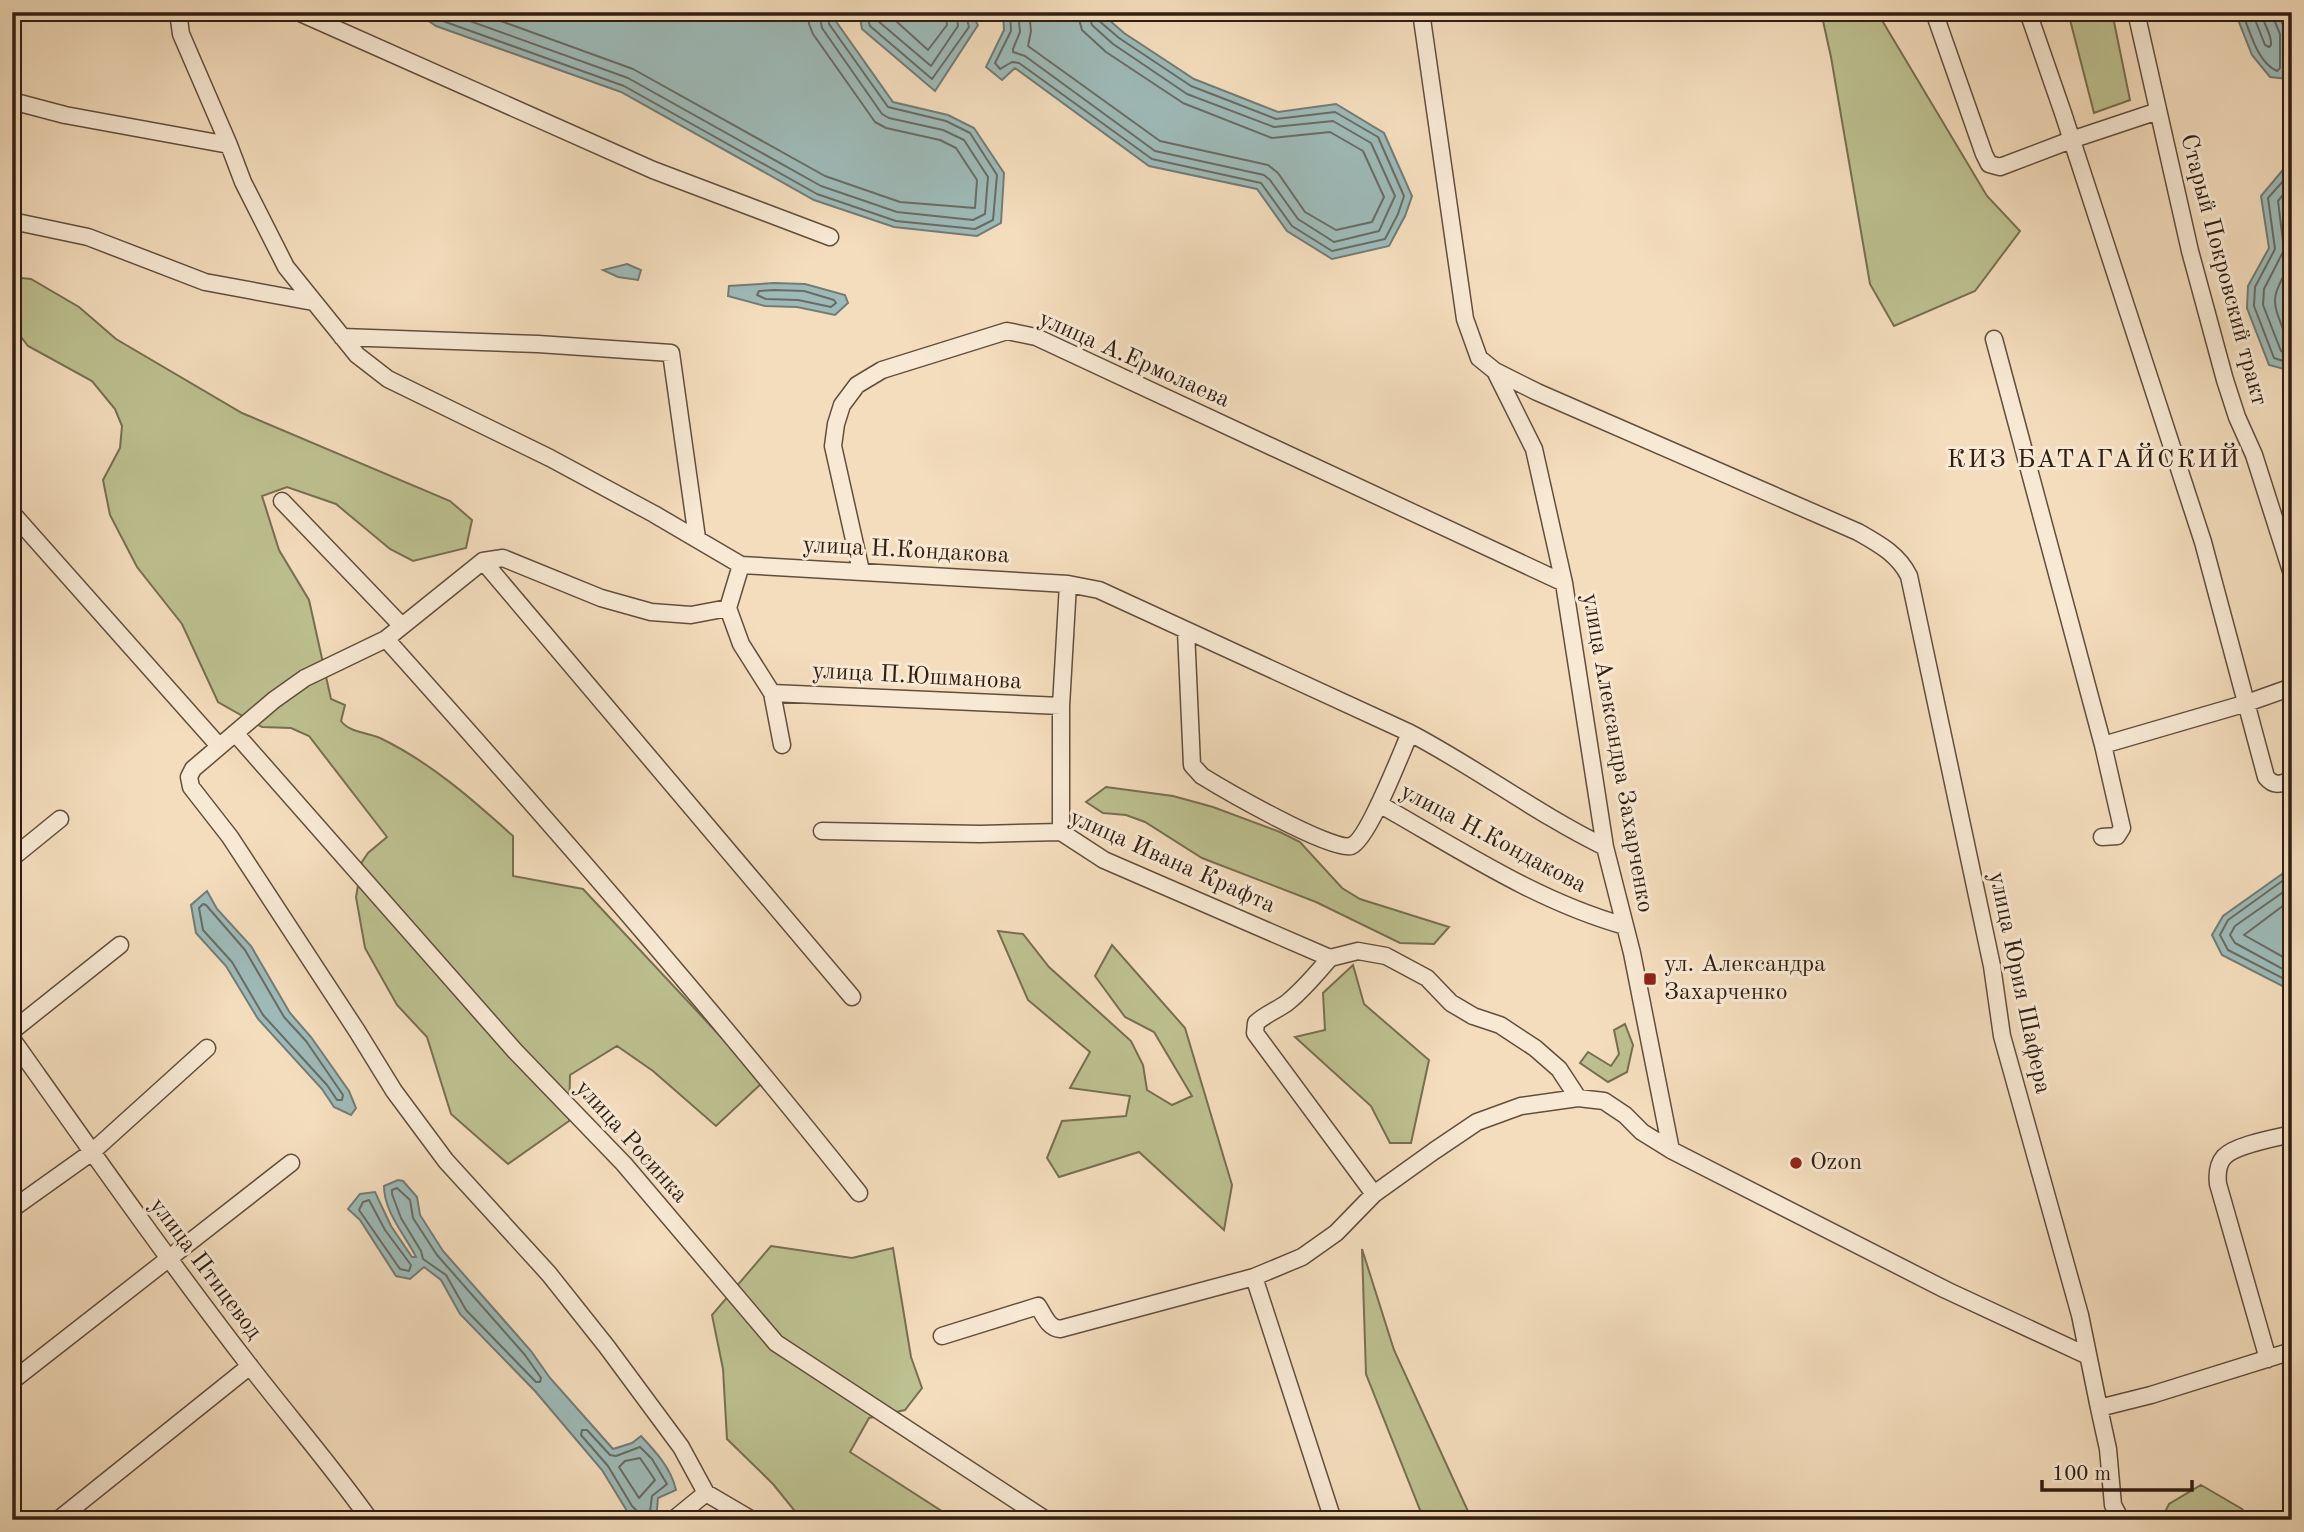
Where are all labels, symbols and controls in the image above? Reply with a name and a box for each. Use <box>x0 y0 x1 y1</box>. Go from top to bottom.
street label: Старый Покровский тракт <box>2175 132 2271 408</box>
street label: улица А.Ермолаева <box>1035 307 1233 413</box>
district label: КИЗ БАТАГАЙСКИЙ <box>1947 442 2241 473</box>
street label: улица Н.Кондакова <box>802 534 1010 568</box>
street label: улица Александра Захарченко <box>1577 592 1657 914</box>
street label: улица П.Юшманова <box>811 660 1023 694</box>
street label: улица Н.Кондакова <box>1396 780 1590 898</box>
street label: улица Ивана Крафта <box>1065 806 1279 918</box>
street label: улица Юрия Шафера <box>1984 870 2054 1096</box>
place label: ул. Александра Захарченко <box>1664 953 1826 1005</box>
marker: ул. Александра Захарченко <box>1642 971 1658 987</box>
street label: улица Росинка <box>570 1076 692 1208</box>
place label: Ozon <box>1810 1151 1862 1175</box>
marker: Ozon <box>1788 1155 1804 1171</box>
street label: улица Птицевод <box>144 1194 266 1344</box>
scale bar <box>2042 1448 2192 1492</box>
text: 100 m <box>2052 1464 2111 1485</box>

